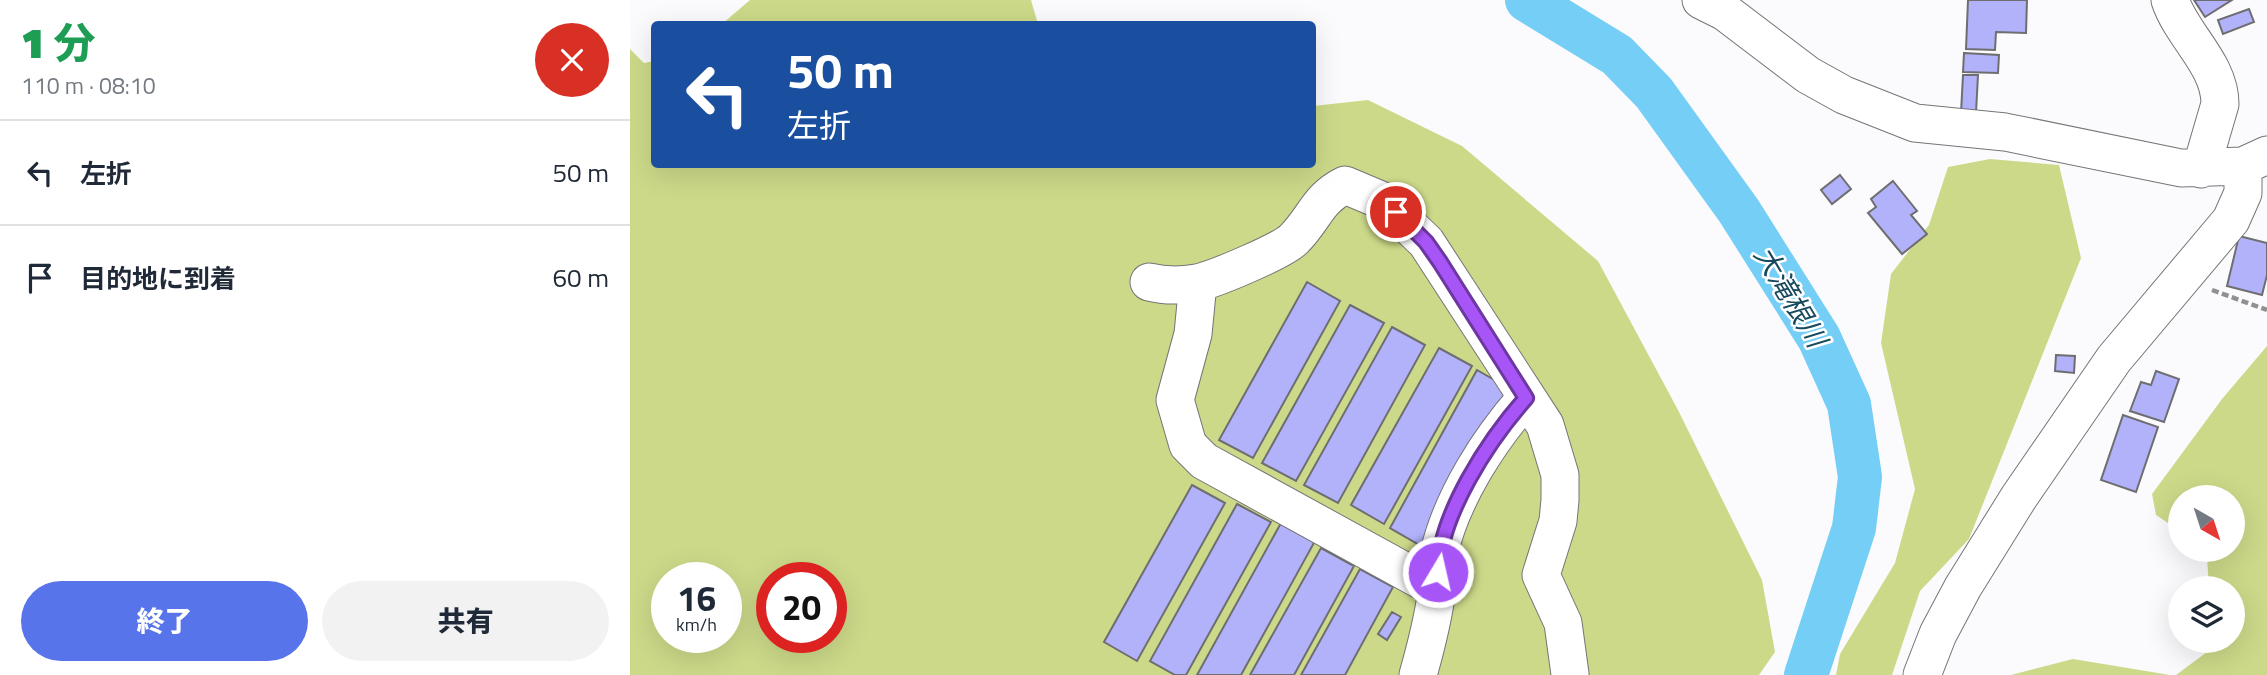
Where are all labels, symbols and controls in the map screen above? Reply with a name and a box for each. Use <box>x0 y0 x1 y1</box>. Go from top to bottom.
text: 1 分 <box>21 10 95 74</box>
button: close <box>535 23 609 97</box>
text: 50 m <box>787 32 894 107</box>
icon: left <box>672 49 763 140</box>
text: 110 m · 08:10 <box>21 68 156 103</box>
text: 左折 <box>787 101 851 149</box>
text: 50 m <box>552 153 609 192</box>
icon: left <box>21 154 59 192</box>
text: 左折 <box>80 154 132 193</box>
pin <box>1366 182 1426 242</box>
icon: arrive <box>1377 193 1415 231</box>
water label: 大滝根川 <box>1744 237 1840 358</box>
text: 60 m <box>552 258 609 297</box>
icon: arrive <box>21 259 59 297</box>
text: 目的地に到着 <box>80 259 236 298</box>
north arrow <box>2168 485 2245 562</box>
map controls <box>2168 485 2245 653</box>
position arrow <box>1401 535 1475 609</box>
speed limit sign: 20 <box>756 562 847 653</box>
text: 16 <box>677 571 716 625</box>
button: layers <box>2168 576 2245 653</box>
button: 終了 <box>21 581 308 661</box>
button: 共有 <box>322 581 609 661</box>
text: km/h <box>676 611 717 638</box>

